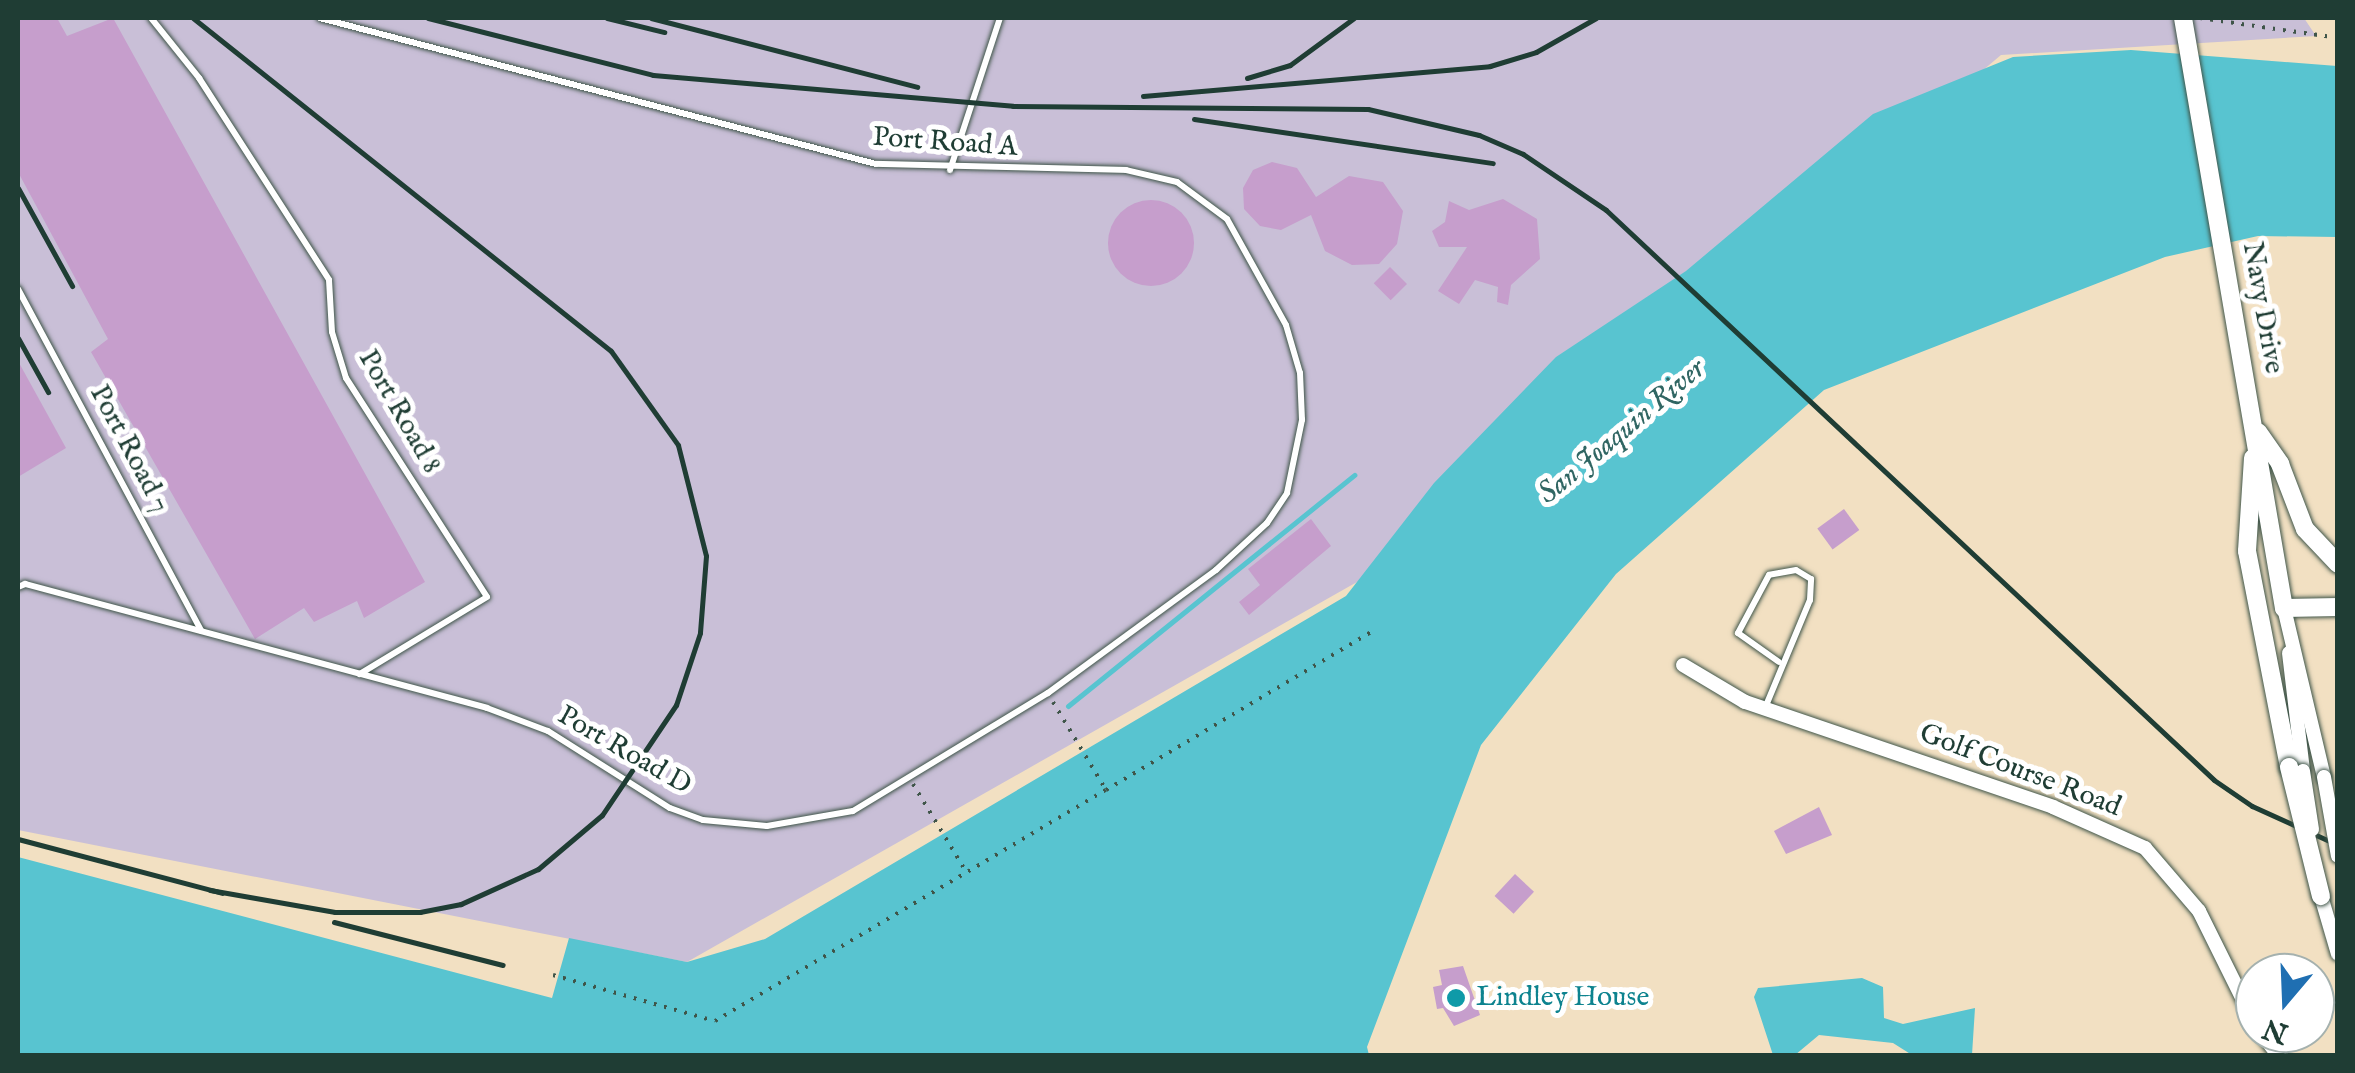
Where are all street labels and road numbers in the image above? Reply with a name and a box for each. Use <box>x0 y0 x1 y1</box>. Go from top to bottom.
street label: Port Road A <box>872 121 1018 165</box>
street label: Navy Drive <box>2234 240 2290 376</box>
street label: Port Road 8 <box>350 344 448 480</box>
street label: Port Road 7 <box>82 380 176 518</box>
street label: Port Road D <box>551 699 697 803</box>
street label: Golf Course Road <box>1915 717 2125 825</box>

